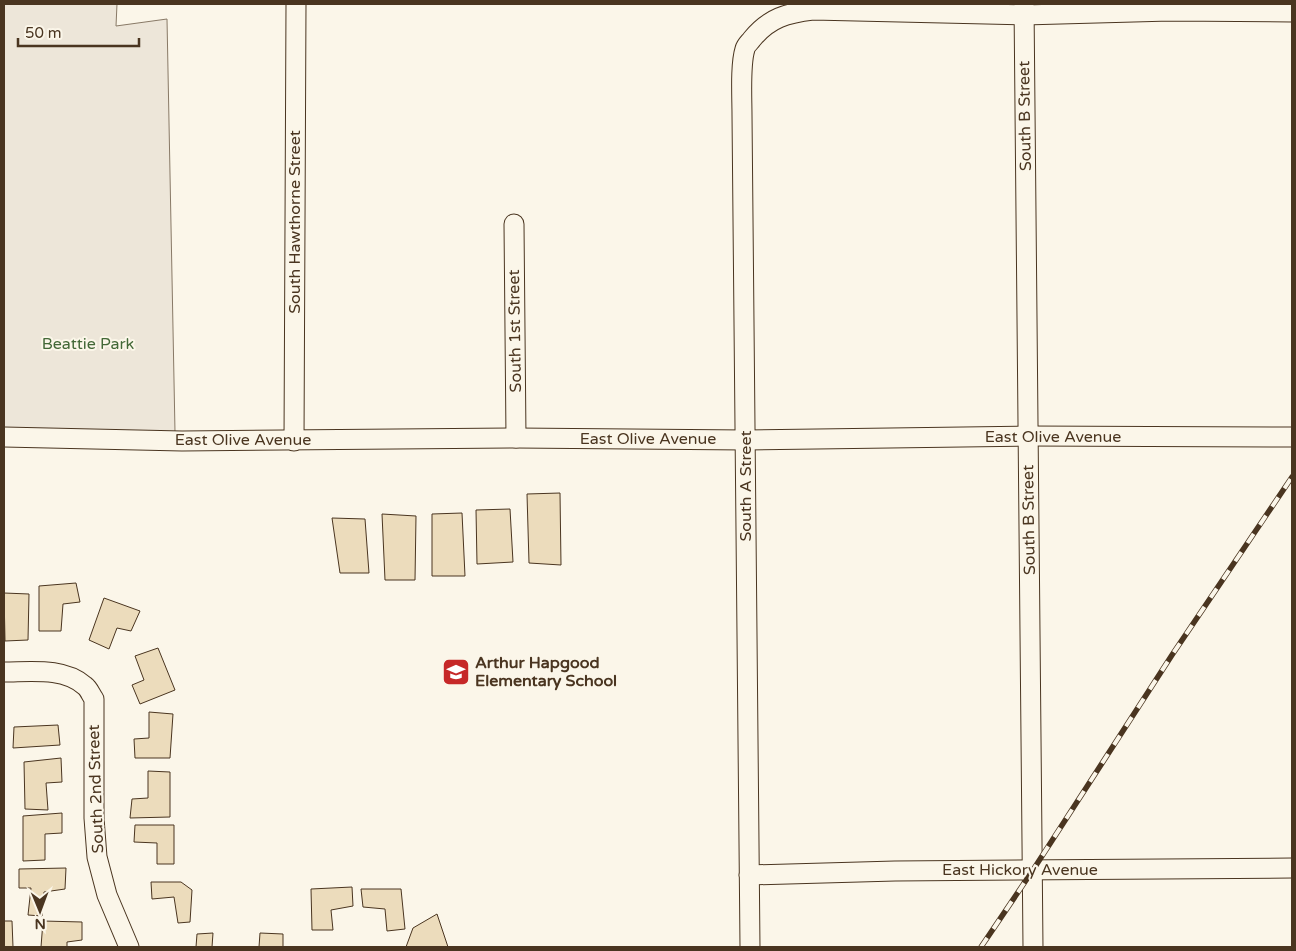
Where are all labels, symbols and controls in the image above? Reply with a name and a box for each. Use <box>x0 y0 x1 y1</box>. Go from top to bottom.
scale bar <box>18 15 139 47</box>
text: 50 m <box>25 24 62 42</box>
street label: South B Street <box>1014 61 1036 171</box>
street label: South Hawthorne Street <box>285 130 305 314</box>
street label: South 1st Street <box>504 269 526 393</box>
park label: Beattie Park <box>42 334 135 354</box>
street label: East Olive Avenue <box>985 427 1121 447</box>
street label: East Olive Avenue <box>580 429 716 449</box>
street label: East Olive Avenue <box>175 430 311 450</box>
street label: South A Street <box>736 430 756 542</box>
street label: South B Street <box>1018 465 1040 575</box>
place label: Arthur Hapgood Elementary School <box>475 653 617 691</box>
school or university icon: Arthur Hapgood Elementary School <box>441 657 471 687</box>
street label: South 2nd Street <box>84 724 108 854</box>
street label: East Hickory Avenue <box>942 860 1098 880</box>
north arrow <box>15 886 65 936</box>
text: N <box>34 915 46 932</box>

